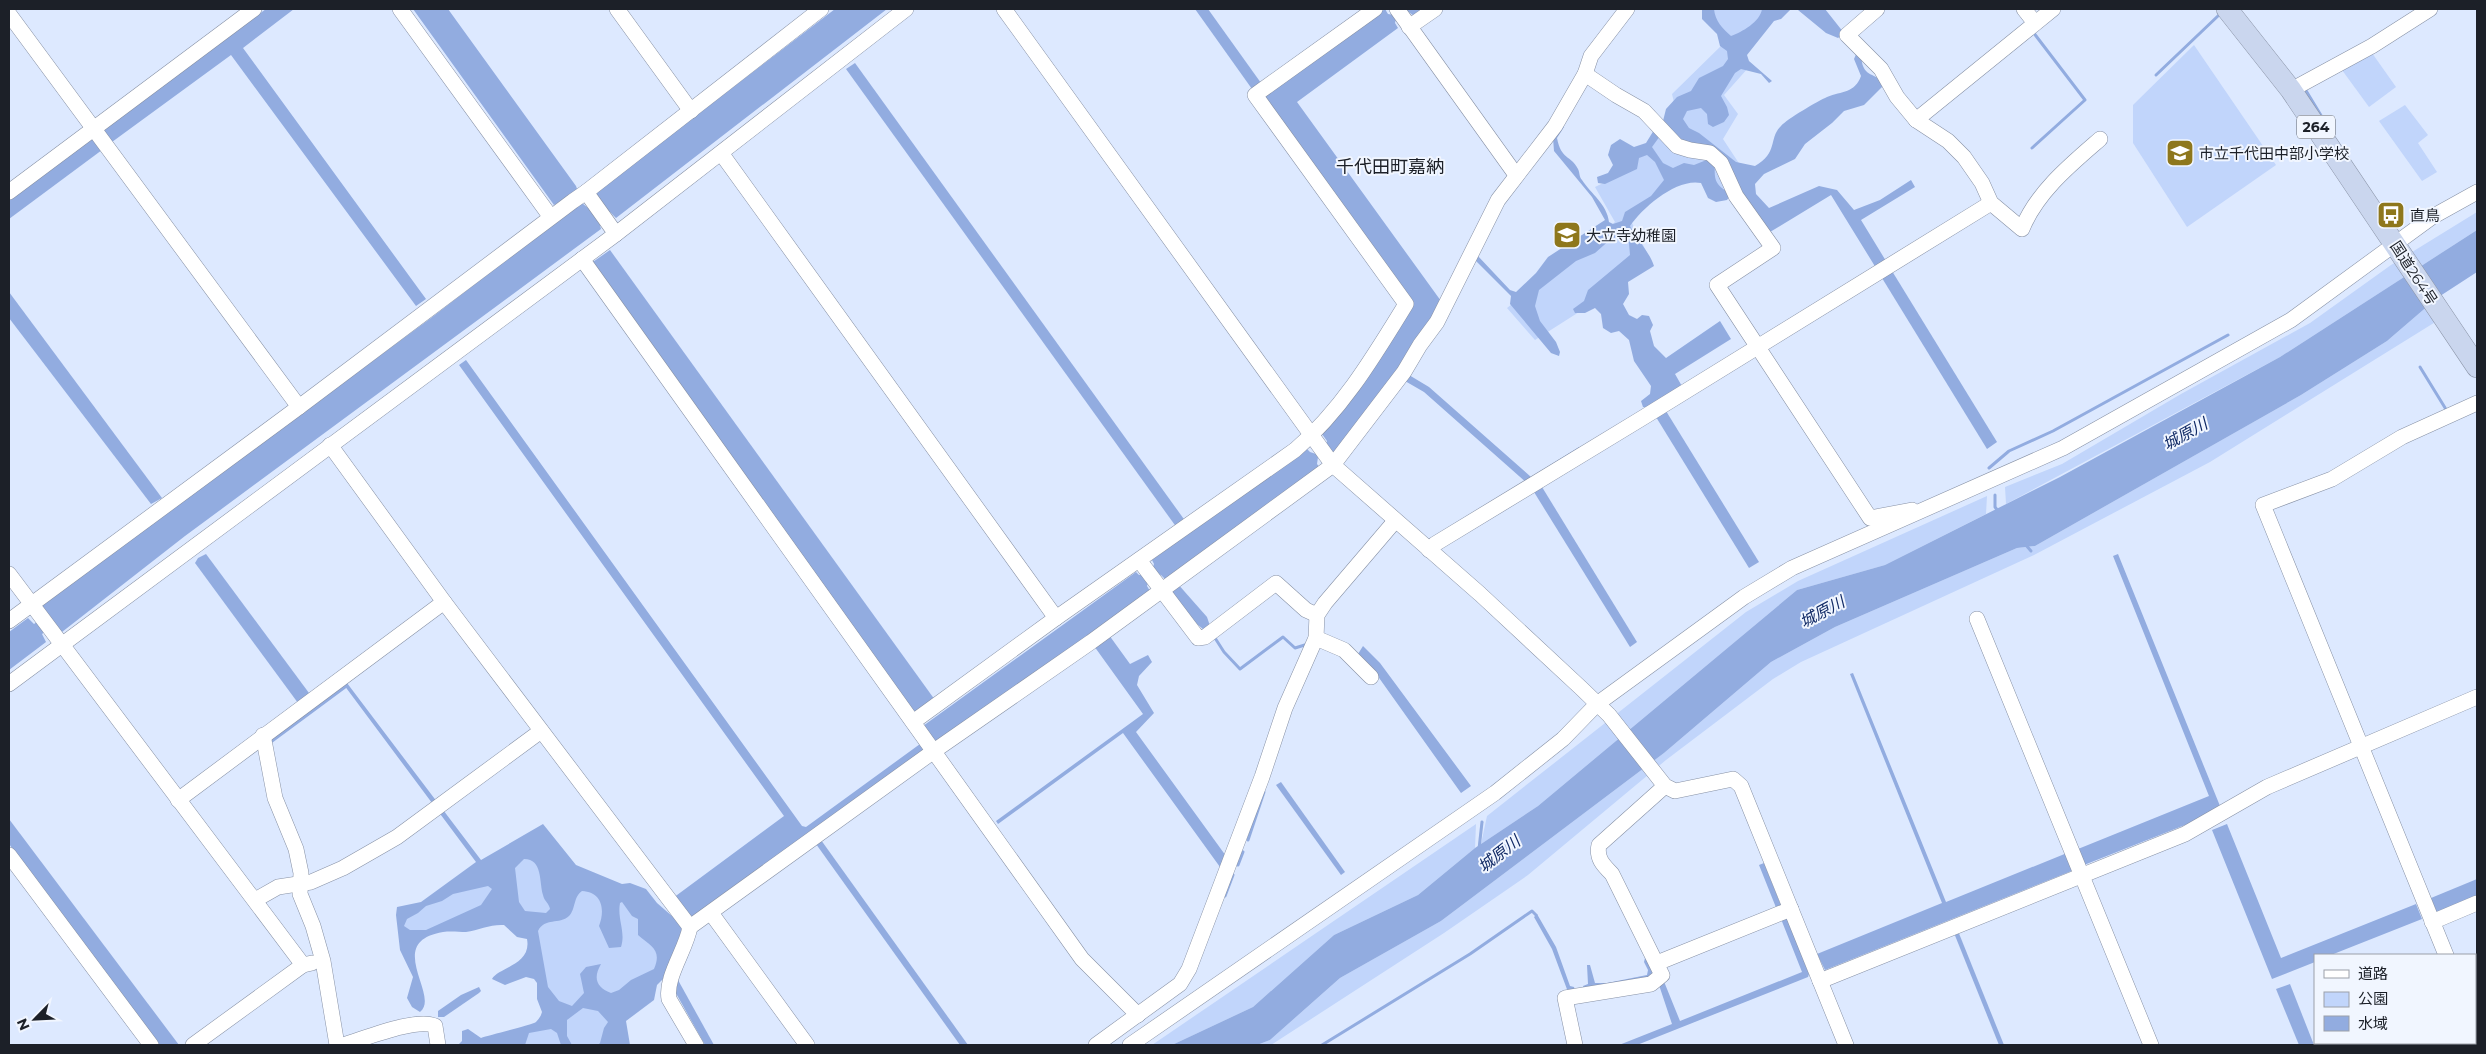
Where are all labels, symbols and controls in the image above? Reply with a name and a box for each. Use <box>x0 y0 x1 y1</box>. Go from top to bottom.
road number: 264 <box>2297 115 2335 138</box>
school or university icon: 市立千代田中部小学校 <box>2165 138 2195 168</box>
place label: 市立千代田中部小学校 <box>2199 144 2349 163</box>
district label: 千代田町嘉納 <box>1336 156 1444 178</box>
bus stop icon: 直鳥 <box>2376 200 2406 230</box>
place label: 直鳥 <box>2410 206 2440 225</box>
school or university icon: 大立寺幼稚園 <box>1552 220 1582 250</box>
place label: 大立寺幼稚園 <box>1586 226 1676 245</box>
street label: 国道264号 <box>2386 237 2442 309</box>
water label: 城原川 <box>2159 413 2212 454</box>
water label: 城原川 <box>1796 591 1849 632</box>
water label: 城原川 <box>1474 831 1525 876</box>
legend <box>2314 954 2476 1044</box>
text: 道路 <box>2358 964 2388 983</box>
text: 公園 <box>2358 989 2388 1008</box>
north arrow <box>10 994 60 1044</box>
text: 水域 <box>2358 1014 2388 1033</box>
text: N <box>13 1015 34 1033</box>

